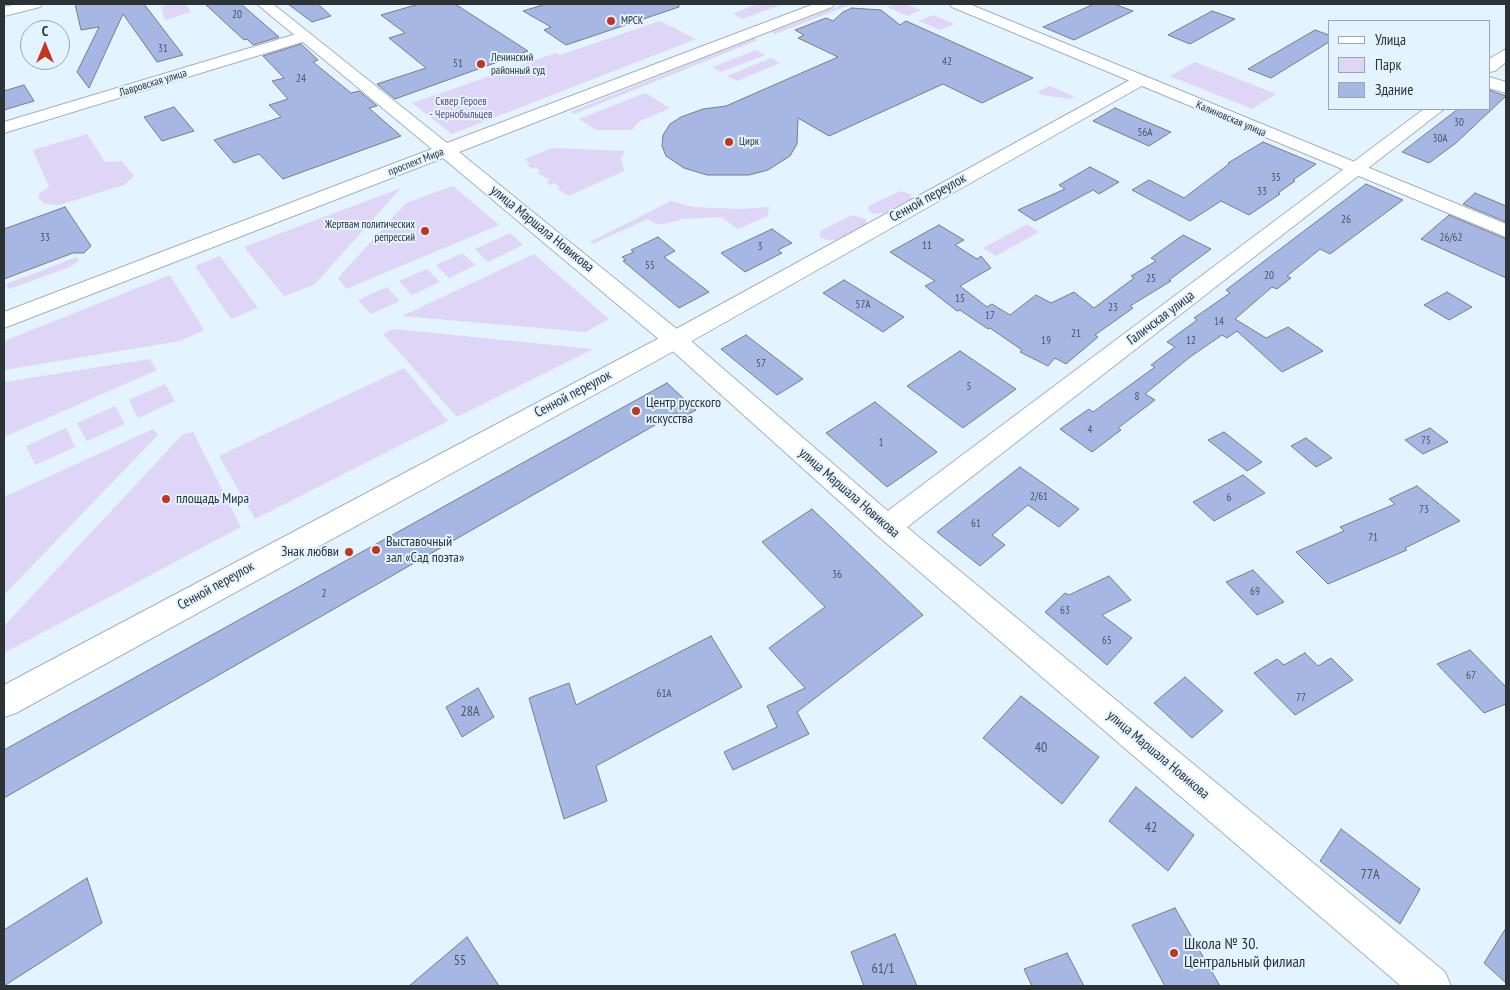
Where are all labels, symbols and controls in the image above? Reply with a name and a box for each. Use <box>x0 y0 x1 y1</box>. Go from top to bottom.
house number: 20 <box>232 8 242 22</box>
place label: МРСК <box>621 14 643 28</box>
marker: МРСК <box>605 15 617 27</box>
north arrow <box>20 20 70 70</box>
legend <box>1328 20 1490 110</box>
text: С <box>42 22 48 40</box>
text: Улица <box>1375 30 1406 49</box>
house number: 31 <box>158 42 168 56</box>
place label: Ленинский районный суд <box>491 51 545 77</box>
house number: 42 <box>942 55 952 69</box>
text: Парк <box>1375 55 1401 74</box>
house number: 51 <box>453 57 463 71</box>
marker: Ленинский районный суд <box>475 58 487 70</box>
street label: Лавровская улица <box>118 66 188 100</box>
house number: 24 <box>296 72 306 86</box>
text: Здание <box>1375 80 1413 99</box>
park label: Сквер Героев - Чернобыльцев <box>430 95 492 121</box>
street label: Калиновская улица <box>1194 98 1268 140</box>
house number: 30 <box>1454 116 1464 130</box>
house number: 56А <box>1137 126 1153 140</box>
house number: 30А <box>1432 132 1448 146</box>
place label: Цирк <box>739 135 759 149</box>
marker: Цирк <box>723 136 735 148</box>
street label: проспект Мира <box>386 145 446 179</box>
street label: Сенной переулок <box>887 170 969 226</box>
house number: 35 <box>1271 171 1281 185</box>
street label: улица Маршала Новикова <box>487 182 597 276</box>
house number: 33 <box>1257 185 1267 199</box>
house number: 26 <box>1341 213 1351 227</box>
place label: Жертвам политических репрессий <box>325 218 415 244</box>
marker: Жертвам политических репрессий <box>419 225 431 237</box>
house number: 33 <box>40 231 50 245</box>
house number: 26/62 <box>1439 231 1463 245</box>
house number: 11 <box>922 239 932 253</box>
house number: 3 <box>758 240 762 254</box>
house number: 55 <box>645 259 655 273</box>
house number: 20 <box>1264 269 1274 283</box>
house number: 25 <box>1146 272 1156 286</box>
street label: Галичская улица <box>1124 287 1198 349</box>
house number: 15 <box>955 292 965 306</box>
house number: 57А <box>855 298 871 312</box>
house number: 23 <box>1108 301 1118 315</box>
house number: 17 <box>985 309 995 323</box>
house number: 14 <box>1214 315 1224 329</box>
house number: 21 <box>1071 327 1081 341</box>
house number: 19 <box>1041 334 1051 348</box>
house number: 12 <box>1186 334 1196 348</box>
house number: 57 <box>756 357 766 371</box>
street label: Сенной переулок <box>532 367 614 421</box>
house number: 5 <box>967 380 971 394</box>
house number: 8 <box>1135 390 1139 404</box>
place label: Центр русского искусства <box>646 395 721 428</box>
marker: Центр русского искусства <box>630 405 642 417</box>
house number: 4 <box>1088 423 1092 437</box>
house number: 75 <box>1421 434 1431 448</box>
house number: 1 <box>879 436 883 450</box>
street label: улица Маршала Новикова <box>795 445 903 541</box>
house number: 2/61 <box>1030 490 1048 504</box>
place label: площадь Мира <box>176 491 249 507</box>
house number: 6 <box>1227 491 1231 505</box>
marker: площадь Мира <box>160 493 172 505</box>
house number: 73 <box>1419 503 1429 517</box>
house number: 61 <box>971 517 981 531</box>
house number: 71 <box>1368 531 1378 545</box>
place label: Выставочный зал «Сад поэта» <box>386 534 464 566</box>
place label: Знак любви <box>281 544 339 560</box>
marker: Выставочный зал «Сад поэта» <box>370 544 382 556</box>
marker: Знак любви <box>343 546 355 558</box>
street label: Сенной переулок <box>175 558 257 614</box>
house number: 36 <box>832 568 842 582</box>
house number: 69 <box>1250 585 1260 599</box>
house number: 2 <box>322 587 326 601</box>
house number: 63 <box>1060 604 1070 618</box>
house number: 65 <box>1102 634 1112 648</box>
house number: 67 <box>1466 669 1476 683</box>
house number: 61А <box>656 687 672 701</box>
house number: 77 <box>1296 691 1306 705</box>
house number: 28А <box>460 704 480 720</box>
street label: улица Маршала Новикова <box>1103 707 1213 803</box>
house number: 40 <box>1035 740 1047 756</box>
house number: 42 <box>1145 820 1157 836</box>
house number: 77А <box>1360 867 1380 883</box>
place label: Школа № 30. Центральный филиал <box>1184 934 1305 972</box>
marker: Школа № 30. Центральный филиал <box>1168 947 1180 959</box>
house number: 55 <box>454 953 466 969</box>
house number: 61/1 <box>871 961 895 977</box>

